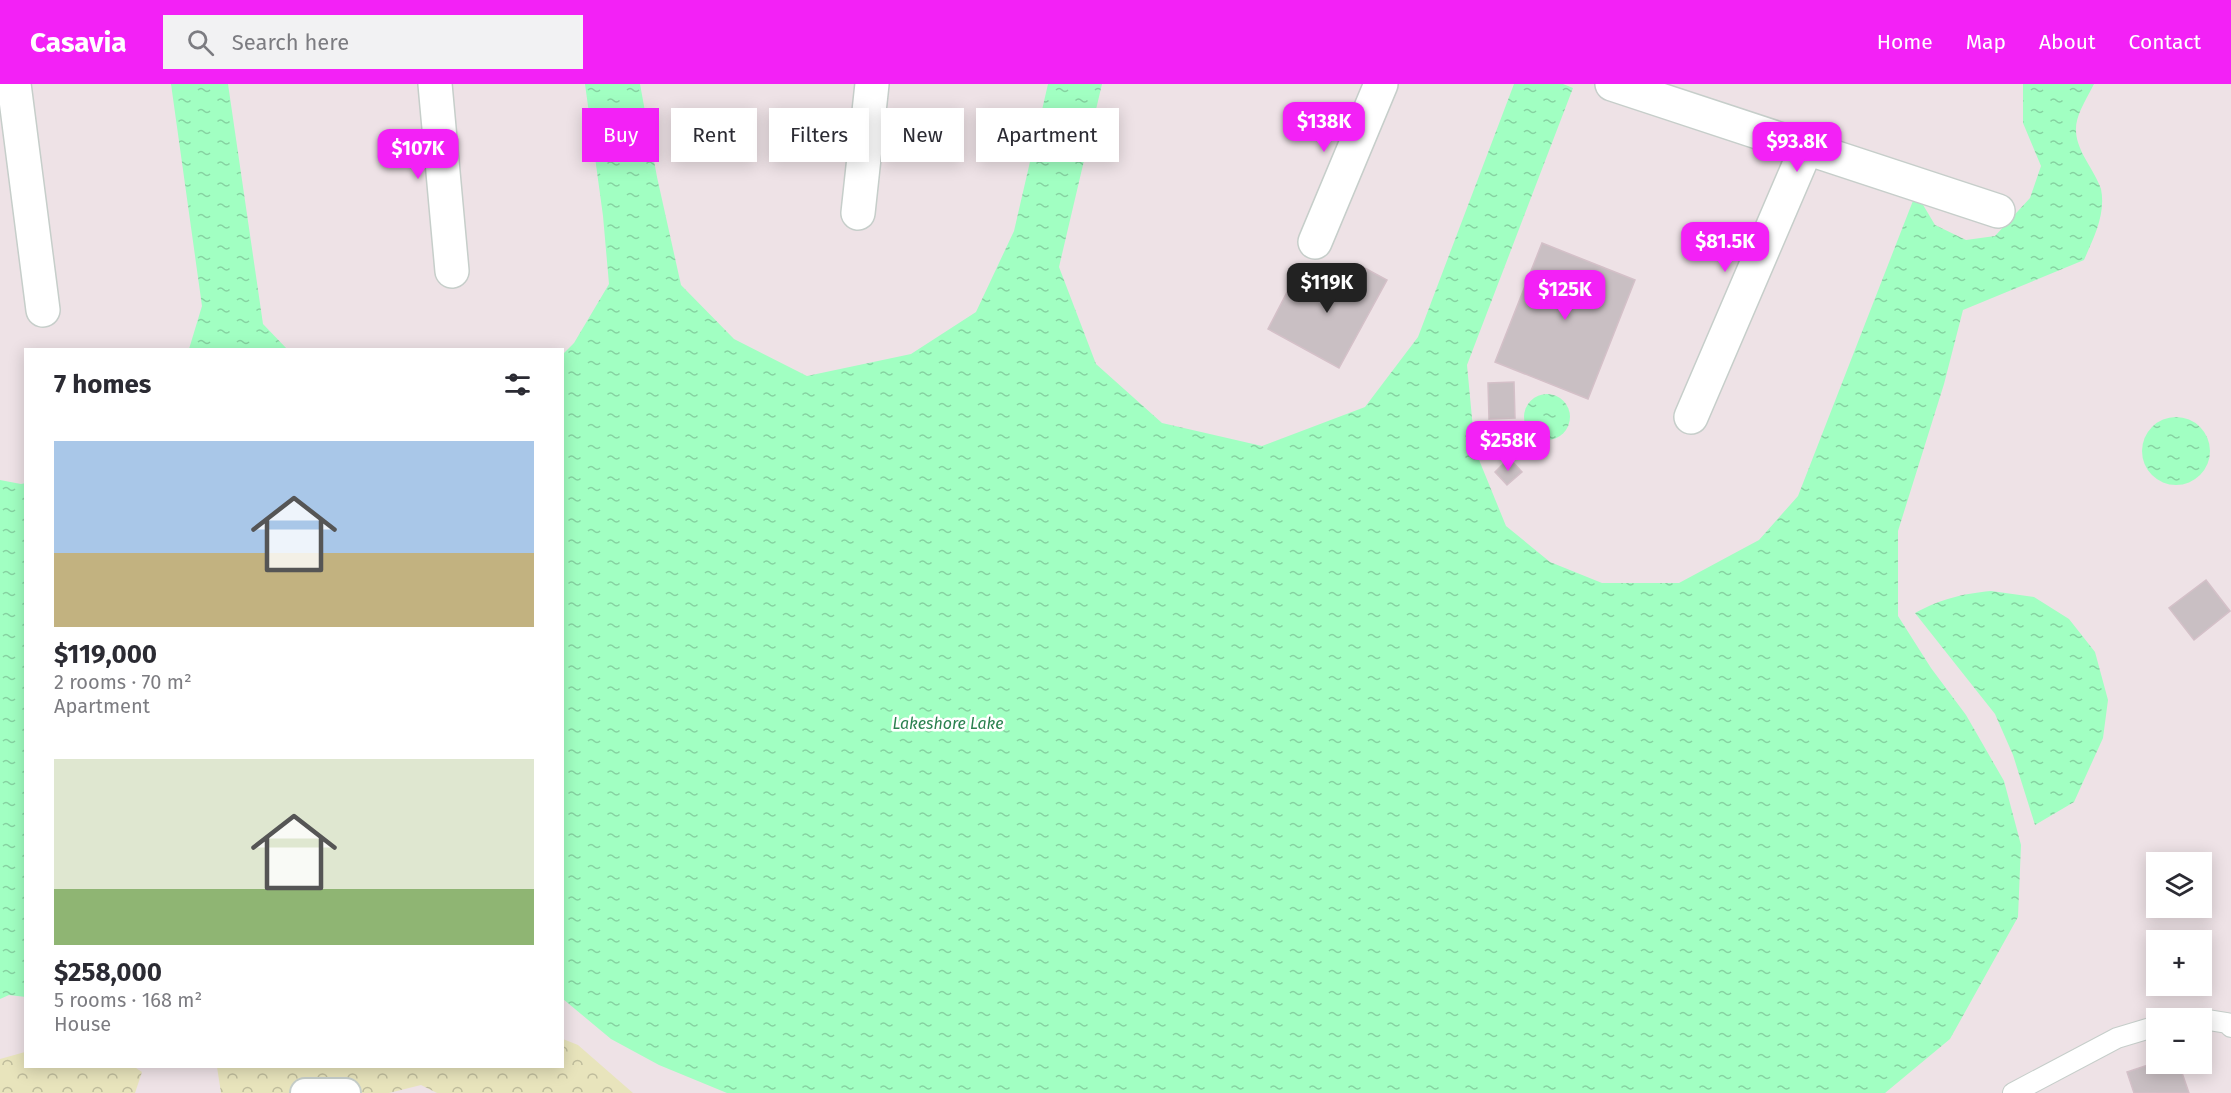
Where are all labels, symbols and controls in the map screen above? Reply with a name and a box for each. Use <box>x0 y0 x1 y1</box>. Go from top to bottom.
search box <box>163 15 583 69</box>
text: Casavia <box>30 26 127 59</box>
icon: search <box>184 26 217 59</box>
text: Search here <box>232 29 349 56</box>
text: Home <box>1877 29 1933 55</box>
text: Map <box>1966 29 2006 55</box>
text: About <box>2039 29 2096 55</box>
text: Contact <box>2129 29 2201 55</box>
pin: $138K <box>1282 102 1366 153</box>
chip: Buy <box>582 108 659 162</box>
chip: Rent <box>671 108 757 162</box>
chip: Filters <box>769 108 869 162</box>
chip: New <box>881 108 964 162</box>
chip: Apartment <box>976 108 1119 162</box>
text: $138K <box>1297 109 1351 133</box>
pin: $93.8K <box>1748 122 1846 173</box>
pin: $107K <box>376 129 460 180</box>
text: $93.8K <box>1767 129 1827 153</box>
text: $107K <box>392 136 444 160</box>
pin: $81.5K <box>1676 222 1774 273</box>
text: $81.5K <box>1695 229 1755 253</box>
pin: $119K <box>1285 263 1369 314</box>
text: $119K <box>1301 270 1353 294</box>
pin: $125K <box>1523 270 1607 321</box>
text: $125K <box>1538 277 1592 301</box>
icon: filters <box>501 368 534 401</box>
text: 7 homes <box>54 369 151 400</box>
pin: $258K <box>1466 421 1550 472</box>
text: $258K <box>1480 428 1536 452</box>
icon: home <box>240 480 348 588</box>
text: $119,000 <box>54 639 157 670</box>
text: 2 rooms · 70 m² <box>54 670 192 694</box>
text: Apartment <box>54 694 150 718</box>
water label: Lakeshore Lake <box>892 714 1004 733</box>
icon: home <box>240 798 348 906</box>
map controls <box>2146 852 2212 1074</box>
button: layers <box>2146 852 2212 918</box>
button: + <box>2146 930 2212 996</box>
text: $258,000 <box>54 957 162 988</box>
text: 5 rooms · 168 m² <box>54 988 202 1012</box>
button: − <box>2146 1008 2212 1074</box>
text: House <box>54 1012 111 1036</box>

